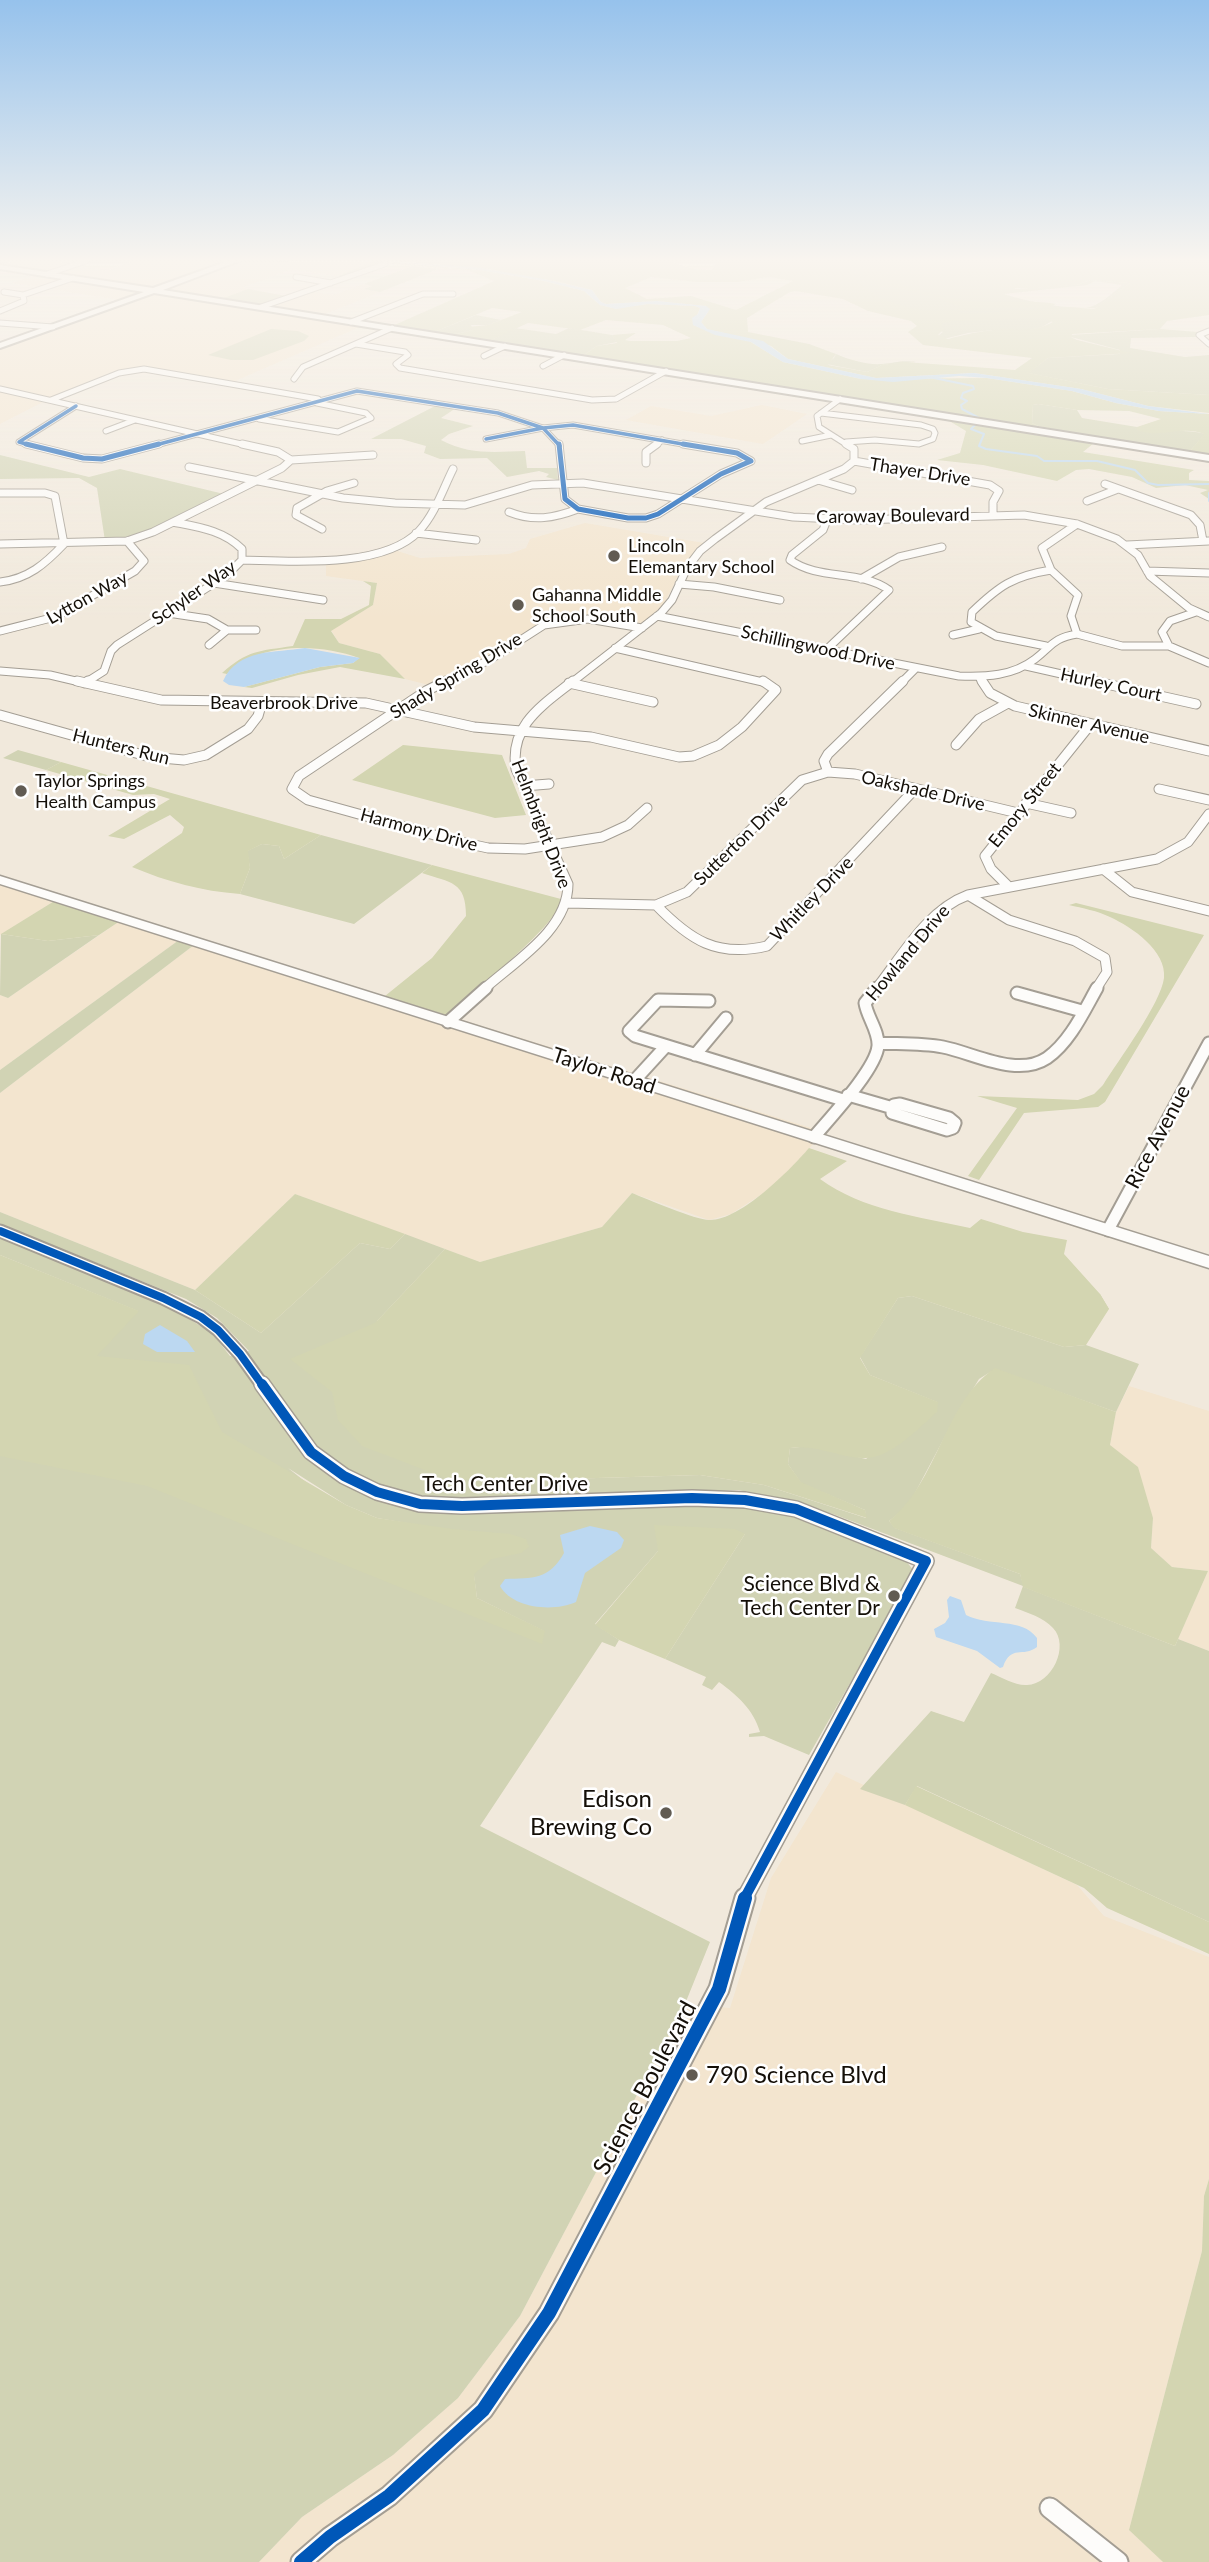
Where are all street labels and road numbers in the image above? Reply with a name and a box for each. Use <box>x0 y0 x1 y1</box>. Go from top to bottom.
street label: Thayer Drive <box>868 453 972 491</box>
street label: Caroway Boulevard <box>816 504 970 528</box>
street label: Schyler Way <box>148 556 240 630</box>
street label: Lytton Way <box>43 567 131 629</box>
street label: Schillingwood Drive <box>739 621 897 675</box>
street label: Shady Spring Drive <box>386 628 526 724</box>
street label: Hurley Court <box>1059 664 1163 706</box>
street label: Beaverbrook Drive <box>210 692 358 714</box>
street label: Skinner Avenue <box>1026 700 1152 748</box>
street label: Hunters Run <box>70 725 172 769</box>
street label: Helmbright Drive <box>507 757 575 891</box>
street label: Emory Street <box>984 758 1066 852</box>
street label: Oakshade Drive <box>859 766 987 816</box>
street label: Sutterton Drive <box>690 790 792 890</box>
street label: Harmony Drive <box>358 804 480 856</box>
street label: Whitley Drive <box>766 852 858 946</box>
street label: Howland Drive <box>862 901 954 1005</box>
street label: Taylor Road <box>549 1042 659 1100</box>
street label: Rice Avenue <box>1120 1081 1196 1193</box>
street label: Tech Center Drive <box>422 1471 588 1497</box>
street label: Science Boulevard <box>587 1996 703 2180</box>

